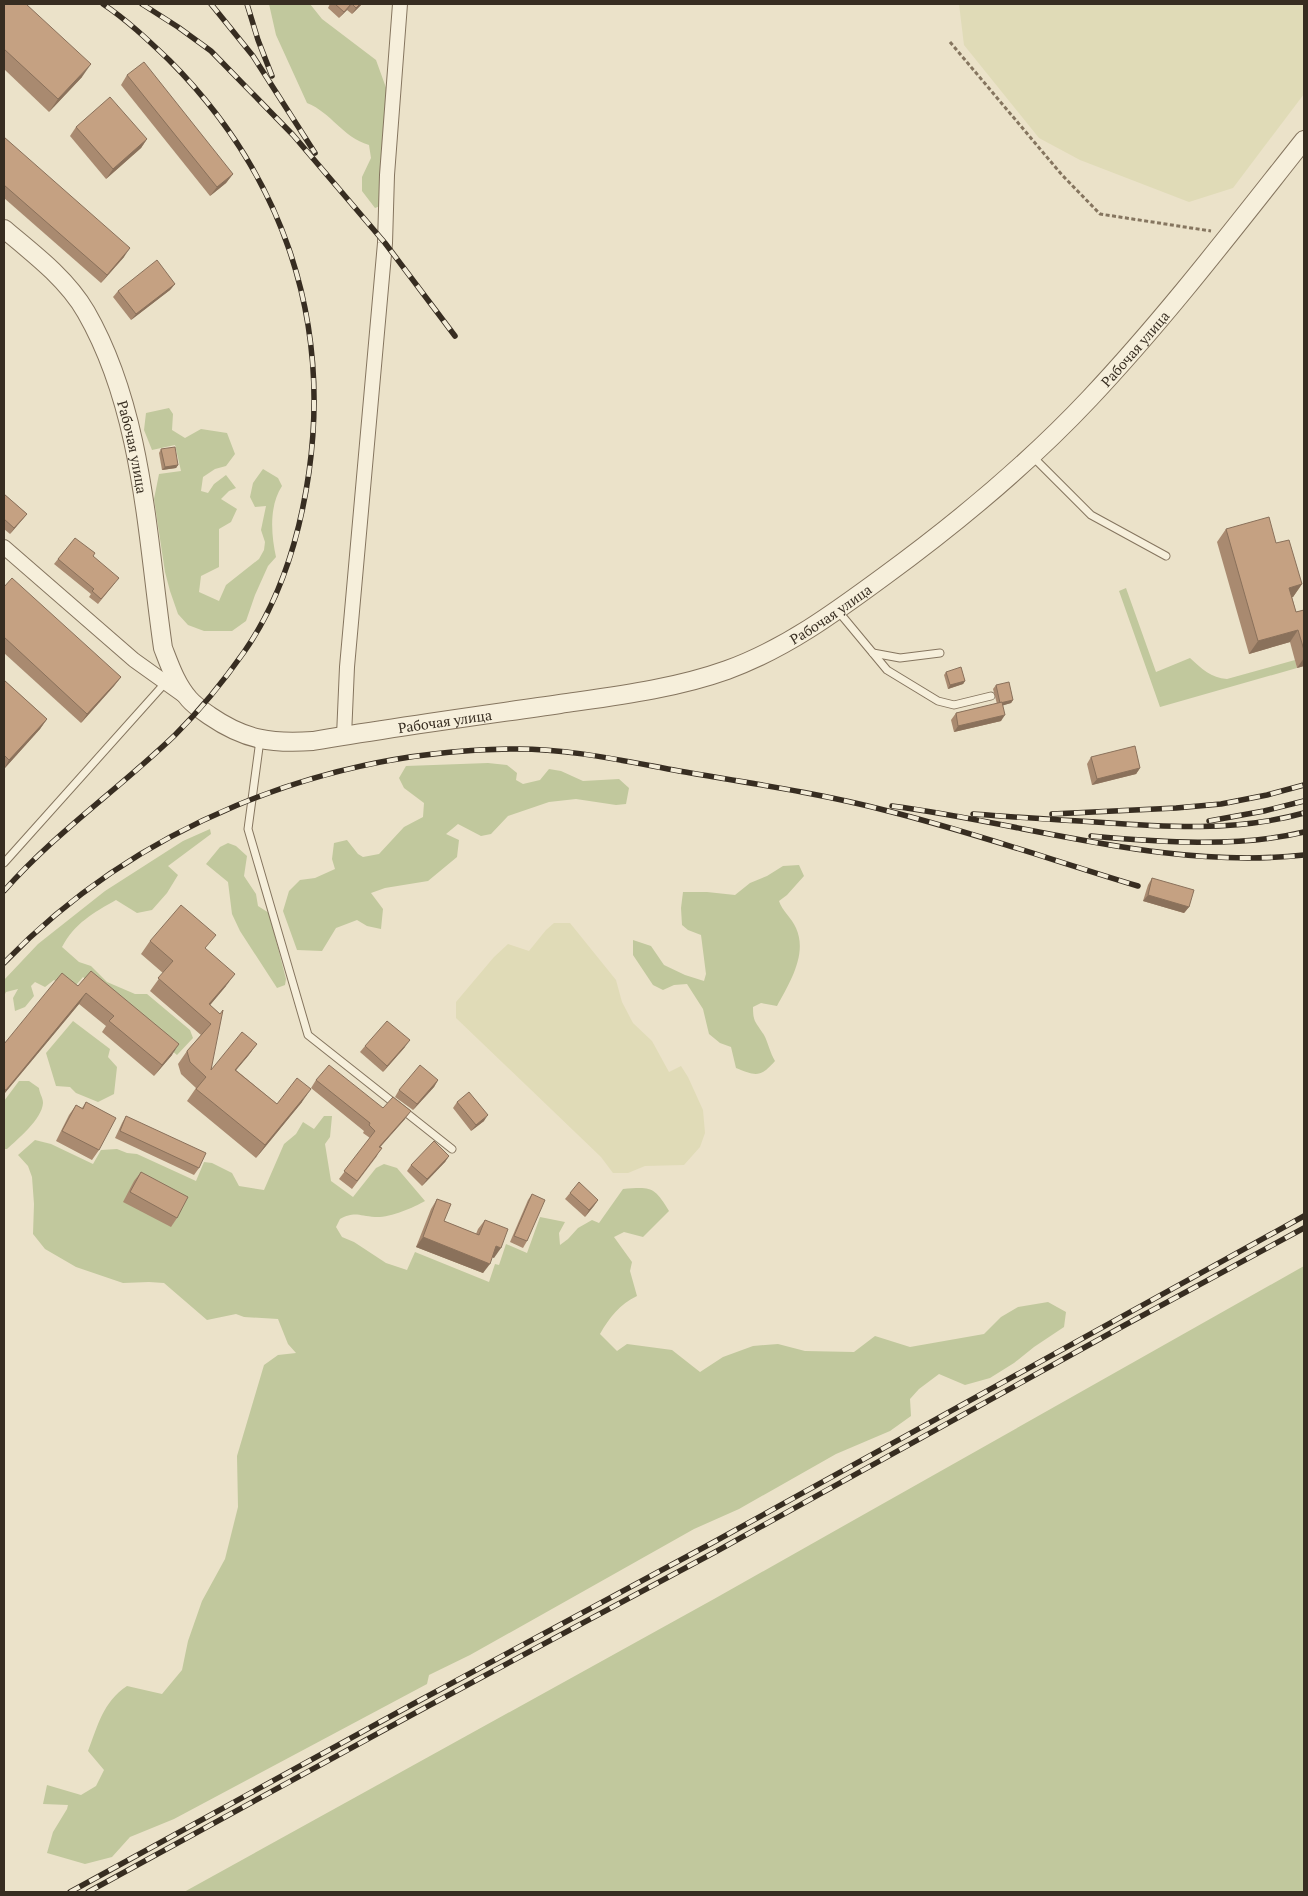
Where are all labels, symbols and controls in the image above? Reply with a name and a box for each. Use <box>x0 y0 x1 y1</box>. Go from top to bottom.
street label: Рабочая улица <box>1096 306 1173 390</box>
street label: Рабочая улица <box>114 398 152 495</box>
street label: Рабочая улица <box>786 579 875 648</box>
street label: Рабочая улица <box>397 704 493 737</box>

